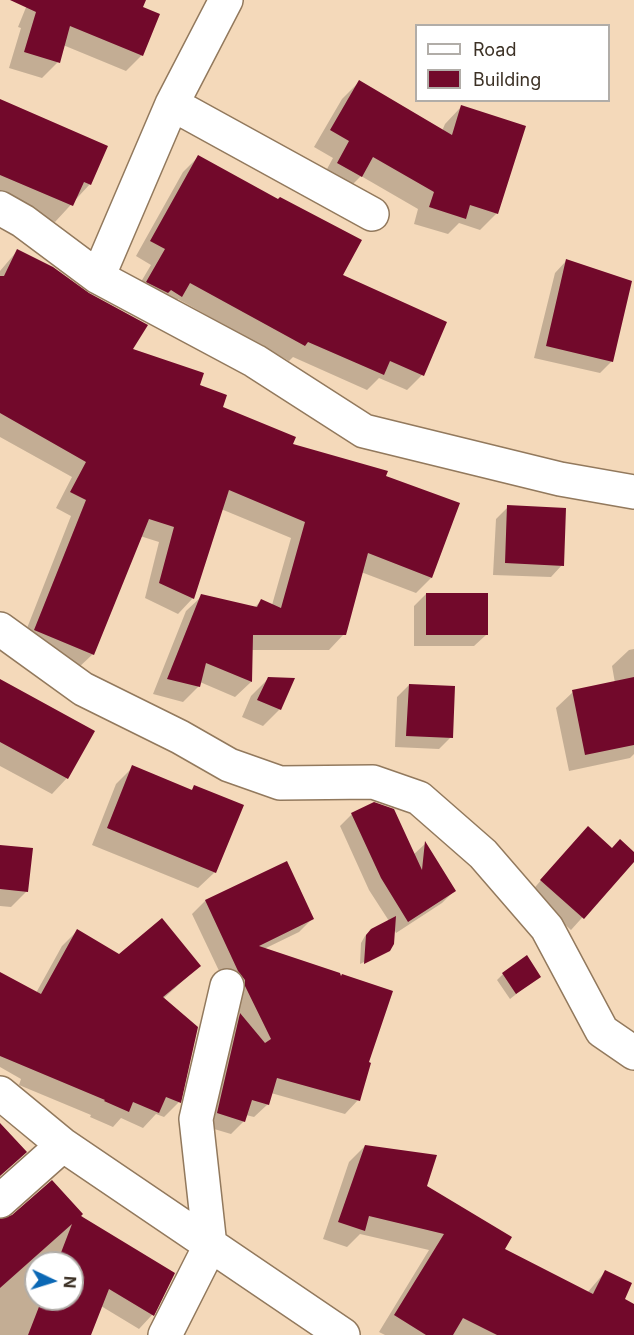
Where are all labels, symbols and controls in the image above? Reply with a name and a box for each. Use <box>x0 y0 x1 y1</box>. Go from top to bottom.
legend <box>415 24 610 102</box>
text: Road <box>473 39 516 60</box>
text: Building <box>473 69 541 90</box>
north arrow <box>24 1251 84 1311</box>
text: N <box>60 1275 80 1289</box>

